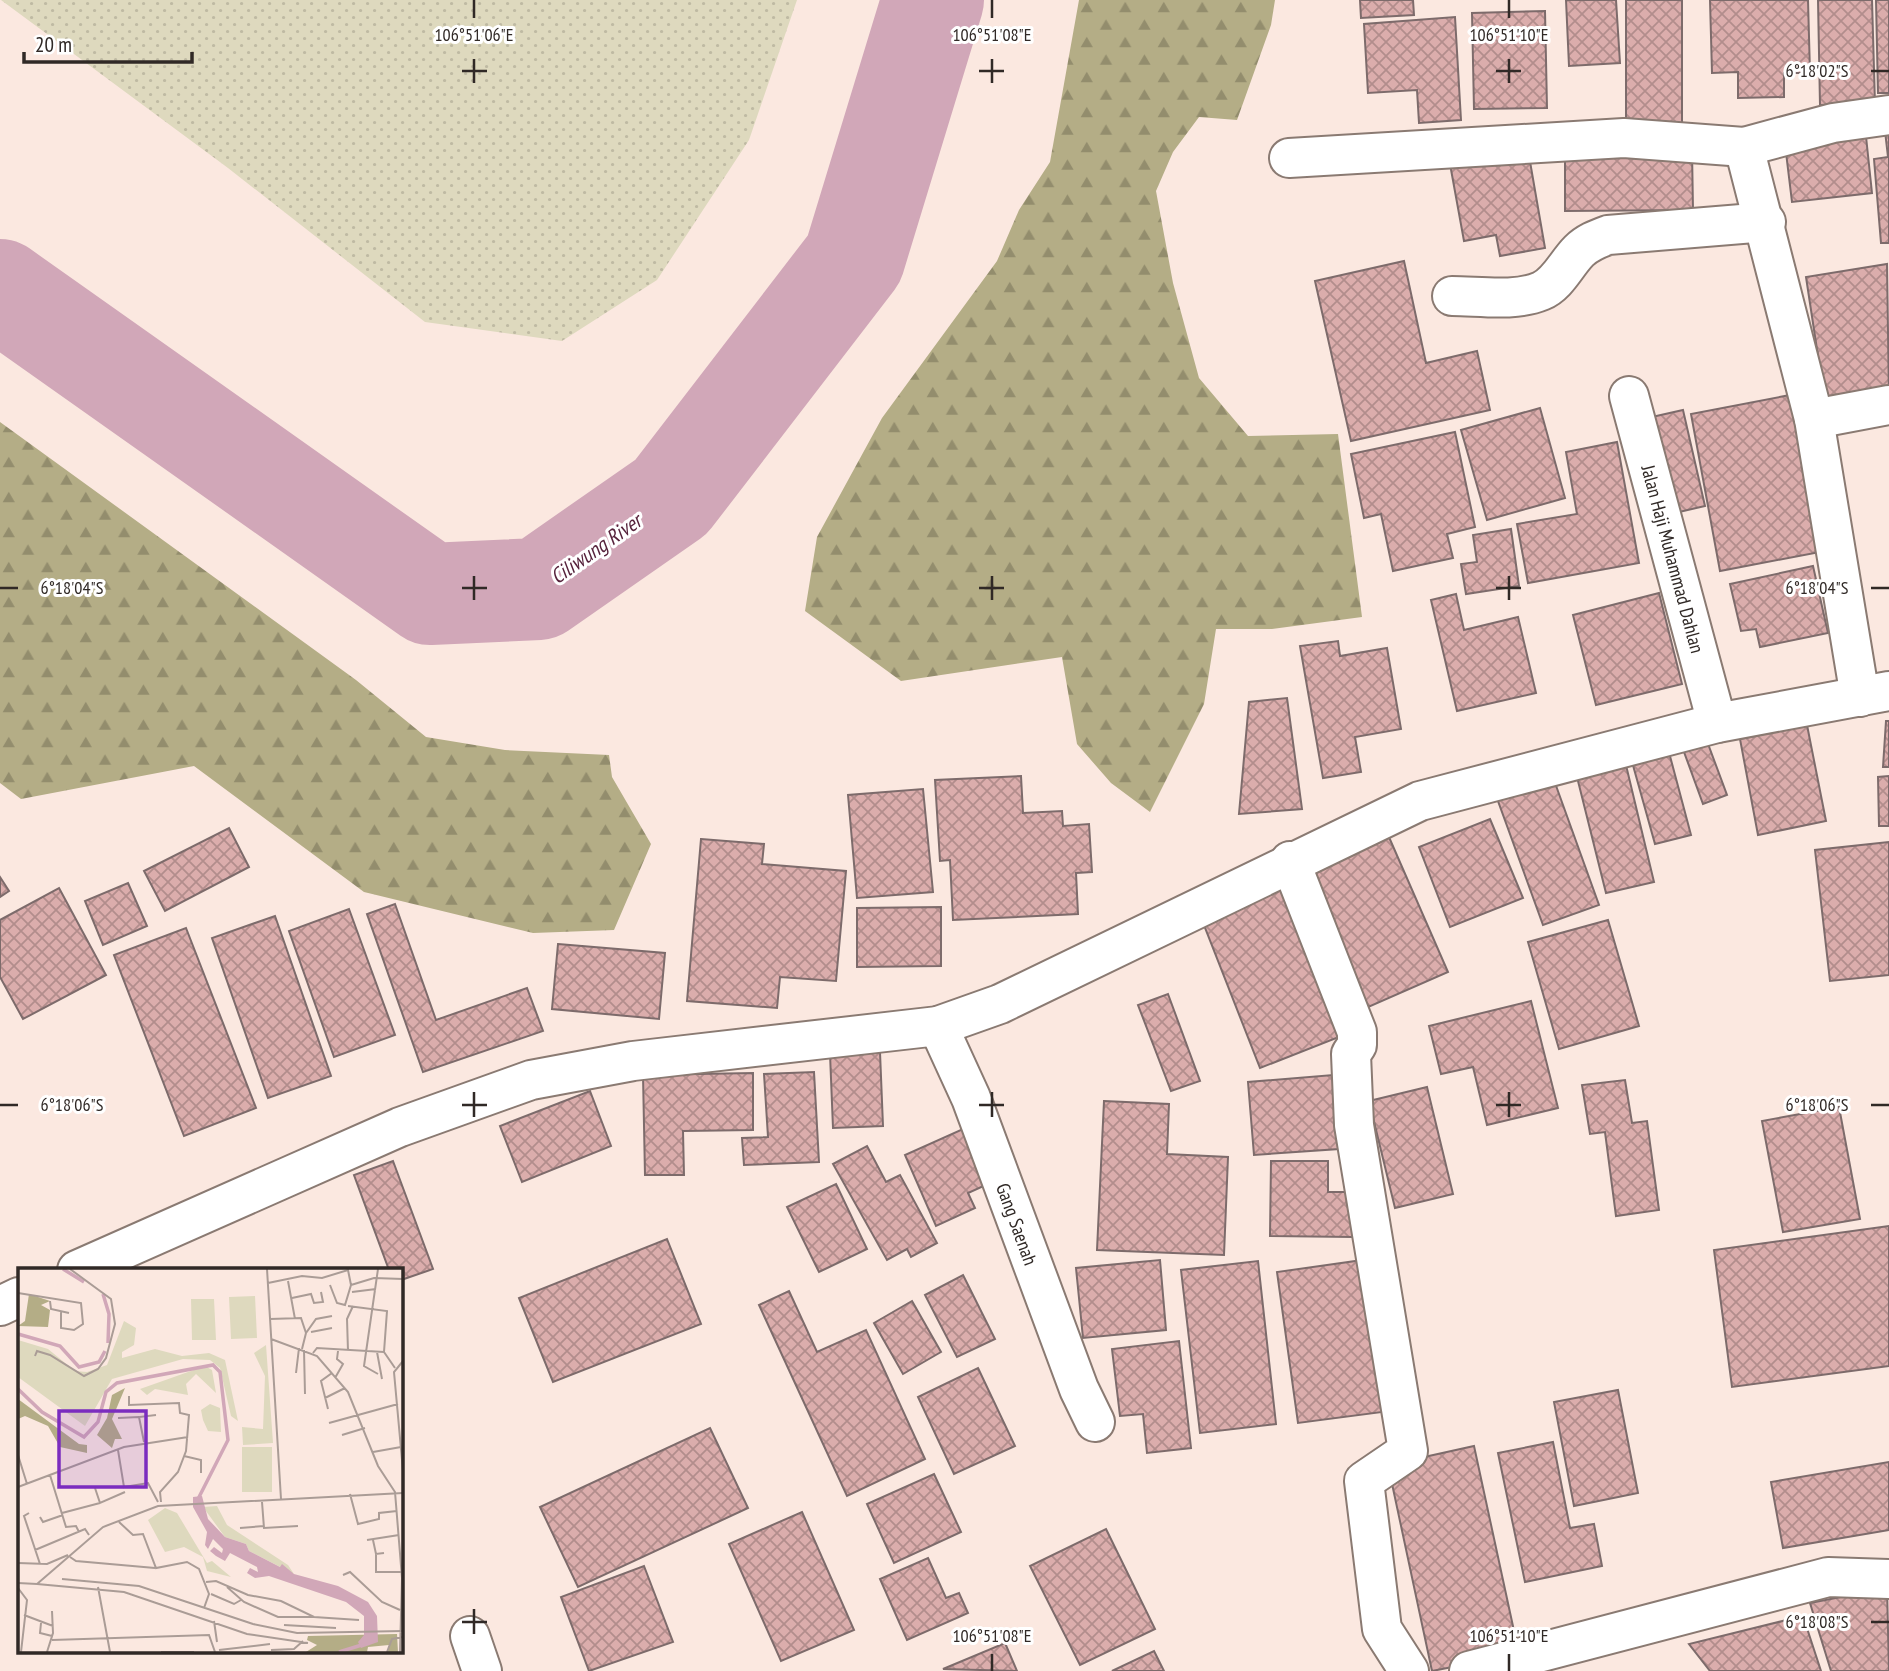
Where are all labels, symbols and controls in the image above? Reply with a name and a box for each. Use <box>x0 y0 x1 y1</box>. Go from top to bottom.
scale bar <box>24 21 192 65</box>
text: 106°51'06"E <box>435 23 513 46</box>
text: 106°51'08"E <box>953 23 1031 46</box>
text: 106°51'10"E <box>1470 23 1548 46</box>
text: 20 m <box>35 31 72 58</box>
text: 6°18'02"S <box>1786 59 1849 82</box>
street label: Jalan Haji Muhammad Dahlan <box>1636 461 1710 656</box>
water label: Ciliwung River <box>545 506 649 590</box>
text: 6°18'04"S <box>41 576 104 599</box>
text: 6°18'04"S <box>1786 576 1849 599</box>
text: 6°18'06"S <box>41 1093 104 1116</box>
text: 6°18'06"S <box>1786 1093 1849 1116</box>
street label: Gang Saenah <box>991 1180 1043 1268</box>
inset map <box>18 1268 402 1654</box>
text: 6°18'08"S <box>1786 1610 1849 1633</box>
text: 106°51'08"E <box>953 1624 1031 1647</box>
text: 106°51'10"E <box>1470 1624 1548 1647</box>

